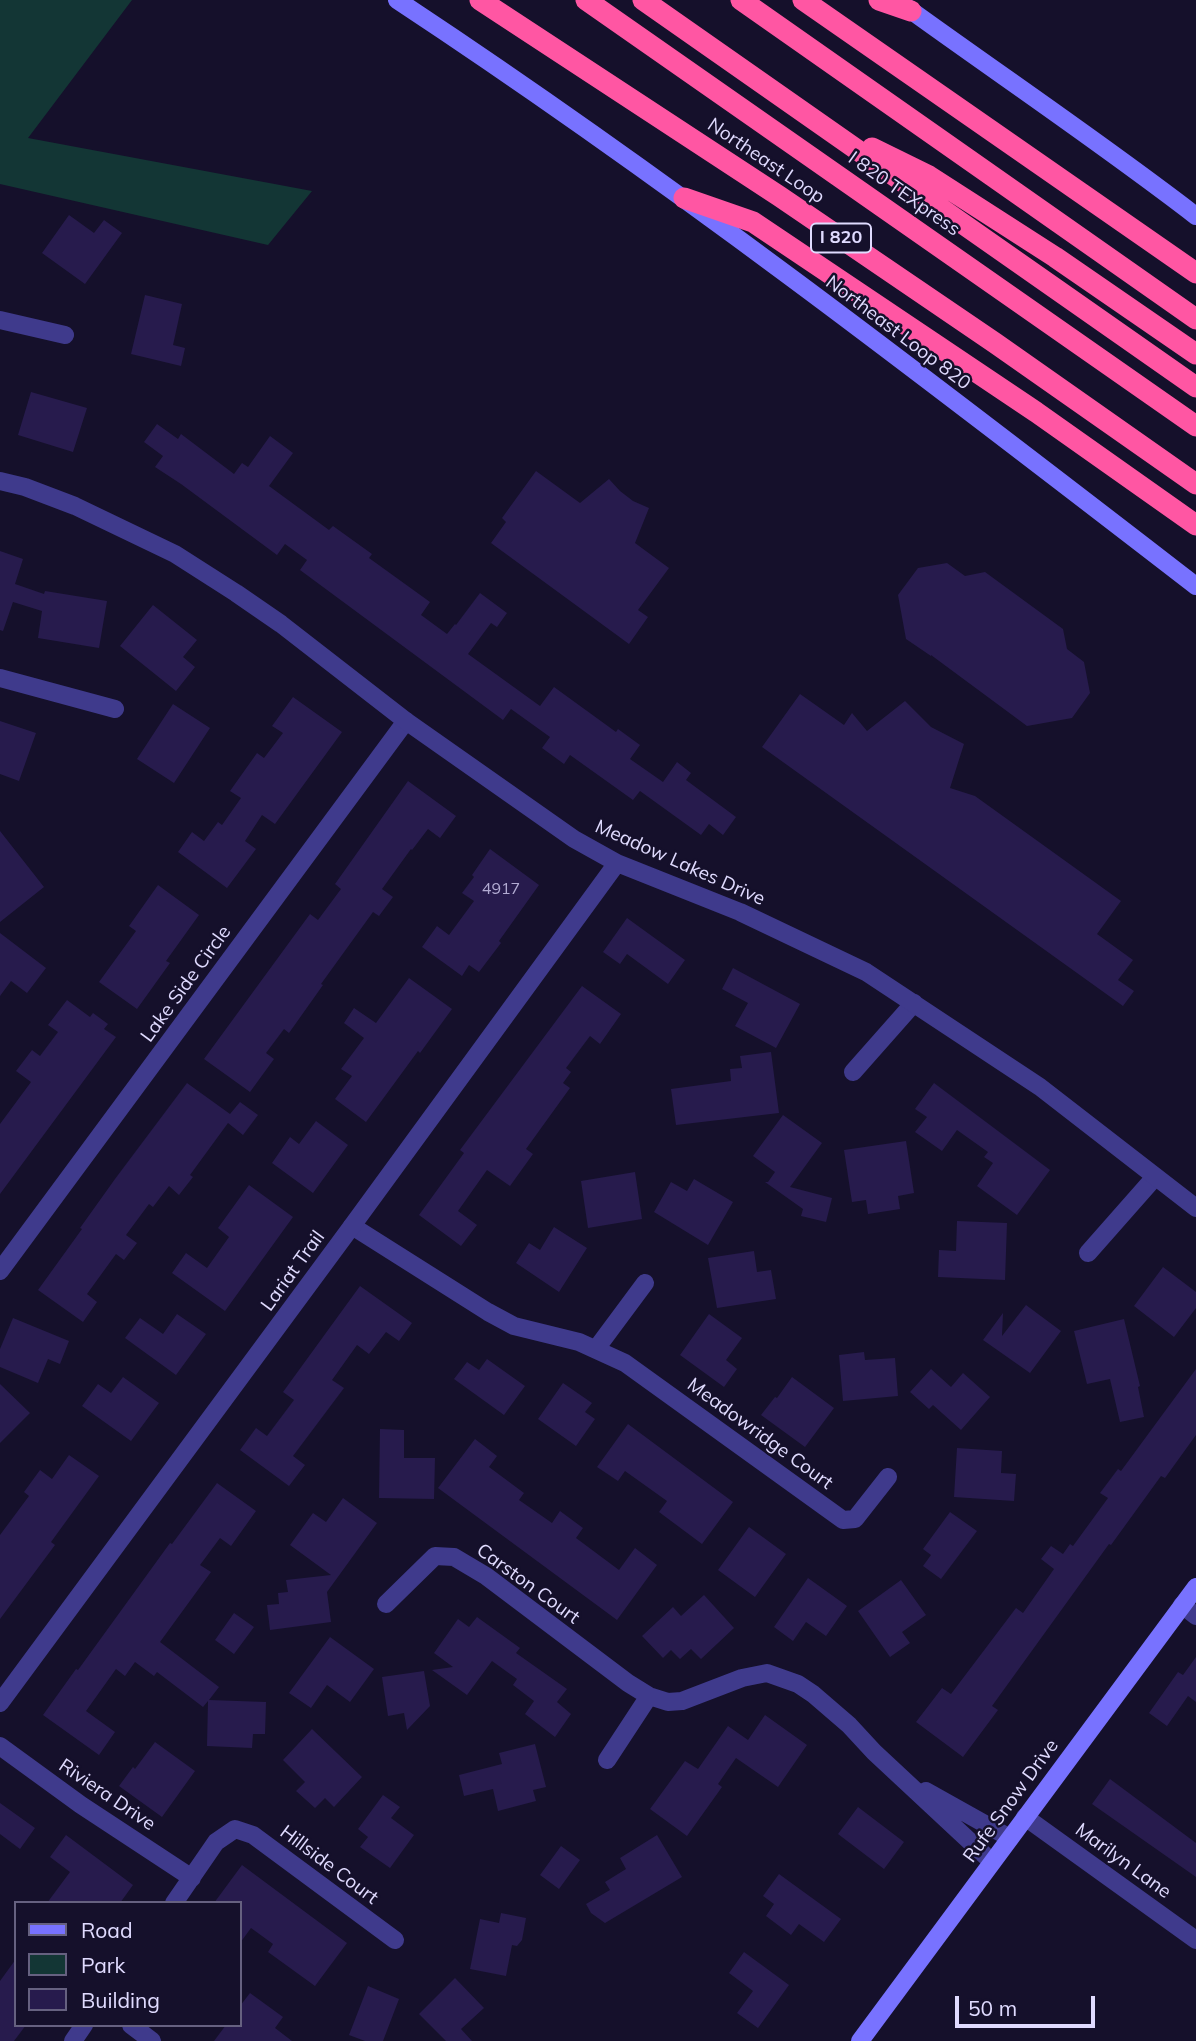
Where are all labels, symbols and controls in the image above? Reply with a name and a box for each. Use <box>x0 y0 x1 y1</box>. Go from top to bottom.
street label: Northeast Loop <box>703 113 829 209</box>
street label: I 820 TEXpress <box>844 147 964 241</box>
road number: I 820 <box>811 224 871 252</box>
street label: Northeast Loop 820 <box>821 271 975 395</box>
street label: Meadow Lakes Drive <box>592 815 768 911</box>
house number: 4917 <box>482 879 520 899</box>
street label: Lake Side Circle <box>136 921 236 1047</box>
street label: Lariat Trail <box>256 1226 330 1316</box>
street label: Meadowridge Court <box>683 1374 837 1494</box>
street label: Carston Court <box>472 1539 584 1629</box>
street label: Rufe Snow Drive <box>959 1735 1063 1867</box>
street label: Riviera Drive <box>54 1754 160 1836</box>
street label: Marilyn Lane <box>1071 1819 1175 1903</box>
street label: Hillside Court <box>275 1821 383 1909</box>
legend <box>14 1901 242 2027</box>
text: Road <box>81 1917 132 1943</box>
text: Park <box>81 1952 125 1978</box>
scale bar <box>958 1982 1098 2026</box>
text: Building <box>81 1987 160 2013</box>
text: 50 m <box>968 1995 1017 2021</box>

